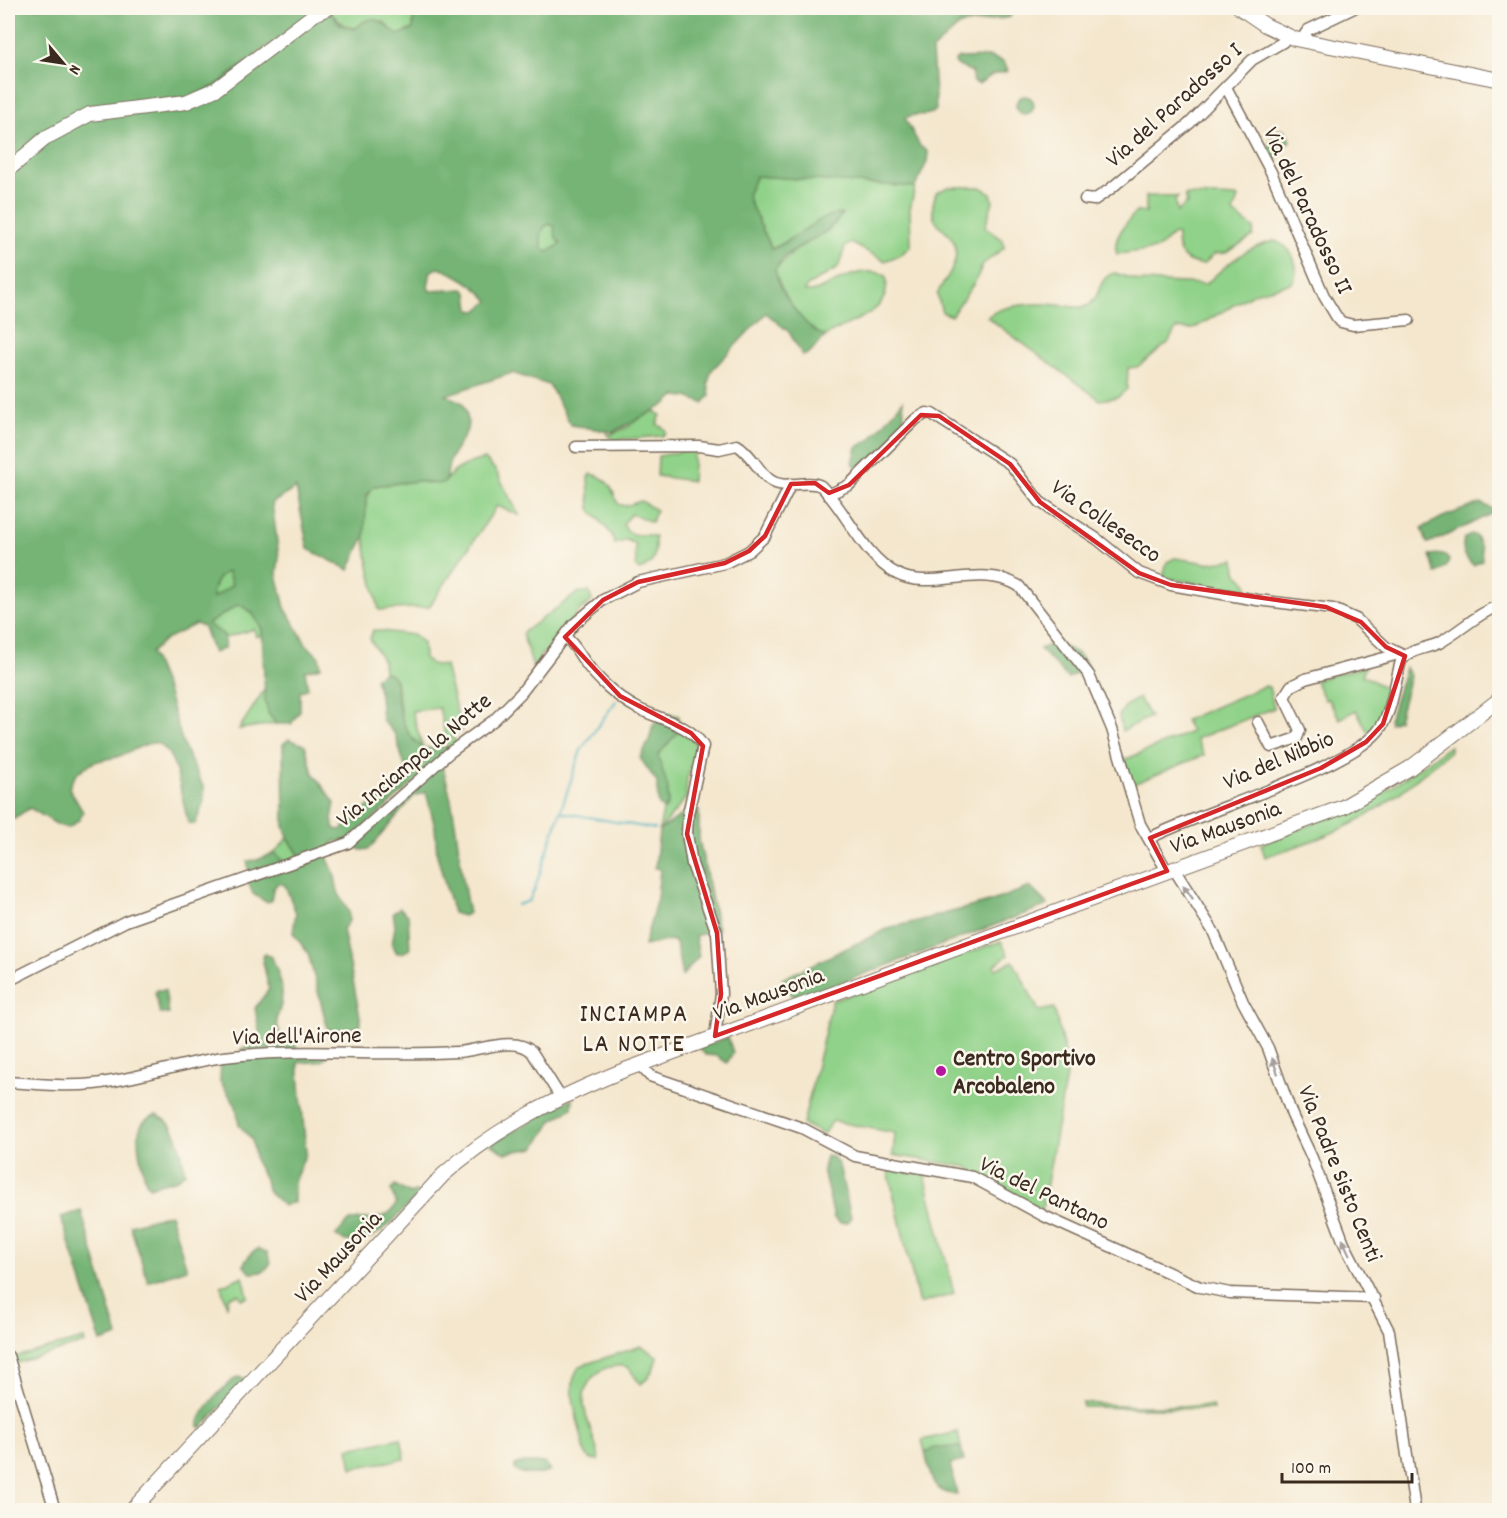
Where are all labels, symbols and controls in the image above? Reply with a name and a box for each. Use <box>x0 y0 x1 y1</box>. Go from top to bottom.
north arrow <box>33 33 93 93</box>
street label: Via del Paradosso I <box>1099 35 1251 177</box>
text: N <box>62 60 86 78</box>
street label: Via del Paradosso II <box>1253 122 1360 301</box>
street label: Via Collesecco <box>1043 472 1167 573</box>
street label: Via Inciampa la Notte <box>330 686 500 837</box>
street label: Via del Nibbio <box>1218 723 1340 800</box>
street label: Via Mausonia <box>1166 793 1287 865</box>
one-way arrow <box>1182 885 1194 901</box>
street label: Via Mausonia <box>709 960 830 1032</box>
district label: INCIAMPA LA NOTTE <box>579 997 689 1064</box>
street label: Via dell'Airone <box>232 1020 362 1056</box>
place label: Centro Sportivo Arcobaleno <box>953 1043 1096 1105</box>
one-way arrow <box>1270 1057 1280 1075</box>
marker: Centro Sportivo Arcobaleno <box>934 1064 948 1078</box>
street label: Via Padre Sisto Centi <box>1287 1081 1389 1268</box>
street label: Via del Pantano <box>973 1149 1114 1241</box>
street label: Via Mausonia <box>287 1204 392 1312</box>
one-way arrow <box>1341 1238 1351 1256</box>
scale bar <box>1282 1446 1412 1484</box>
text: 100 m <box>1291 1457 1331 1482</box>

